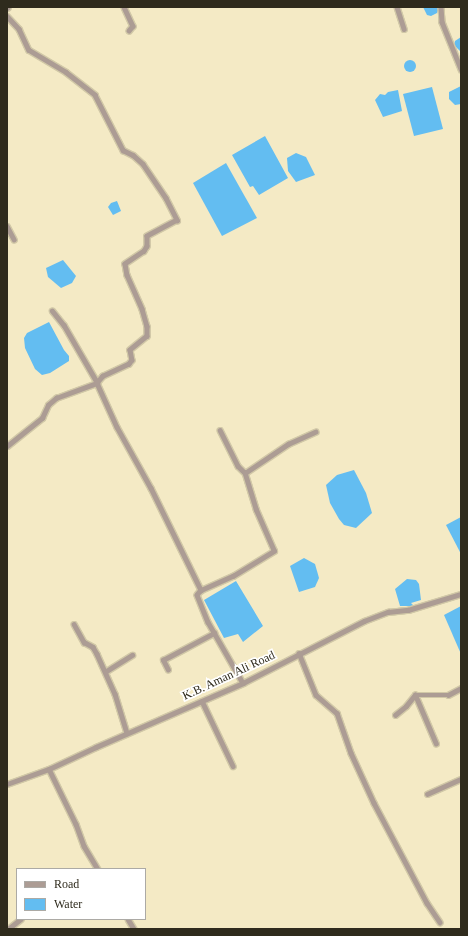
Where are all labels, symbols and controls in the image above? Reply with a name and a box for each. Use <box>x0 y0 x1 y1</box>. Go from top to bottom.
street label: K.B. Aman Ali Road <box>180 648 278 704</box>
legend <box>16 868 146 920</box>
text: Road <box>54 877 79 891</box>
text: Water <box>54 897 82 911</box>

